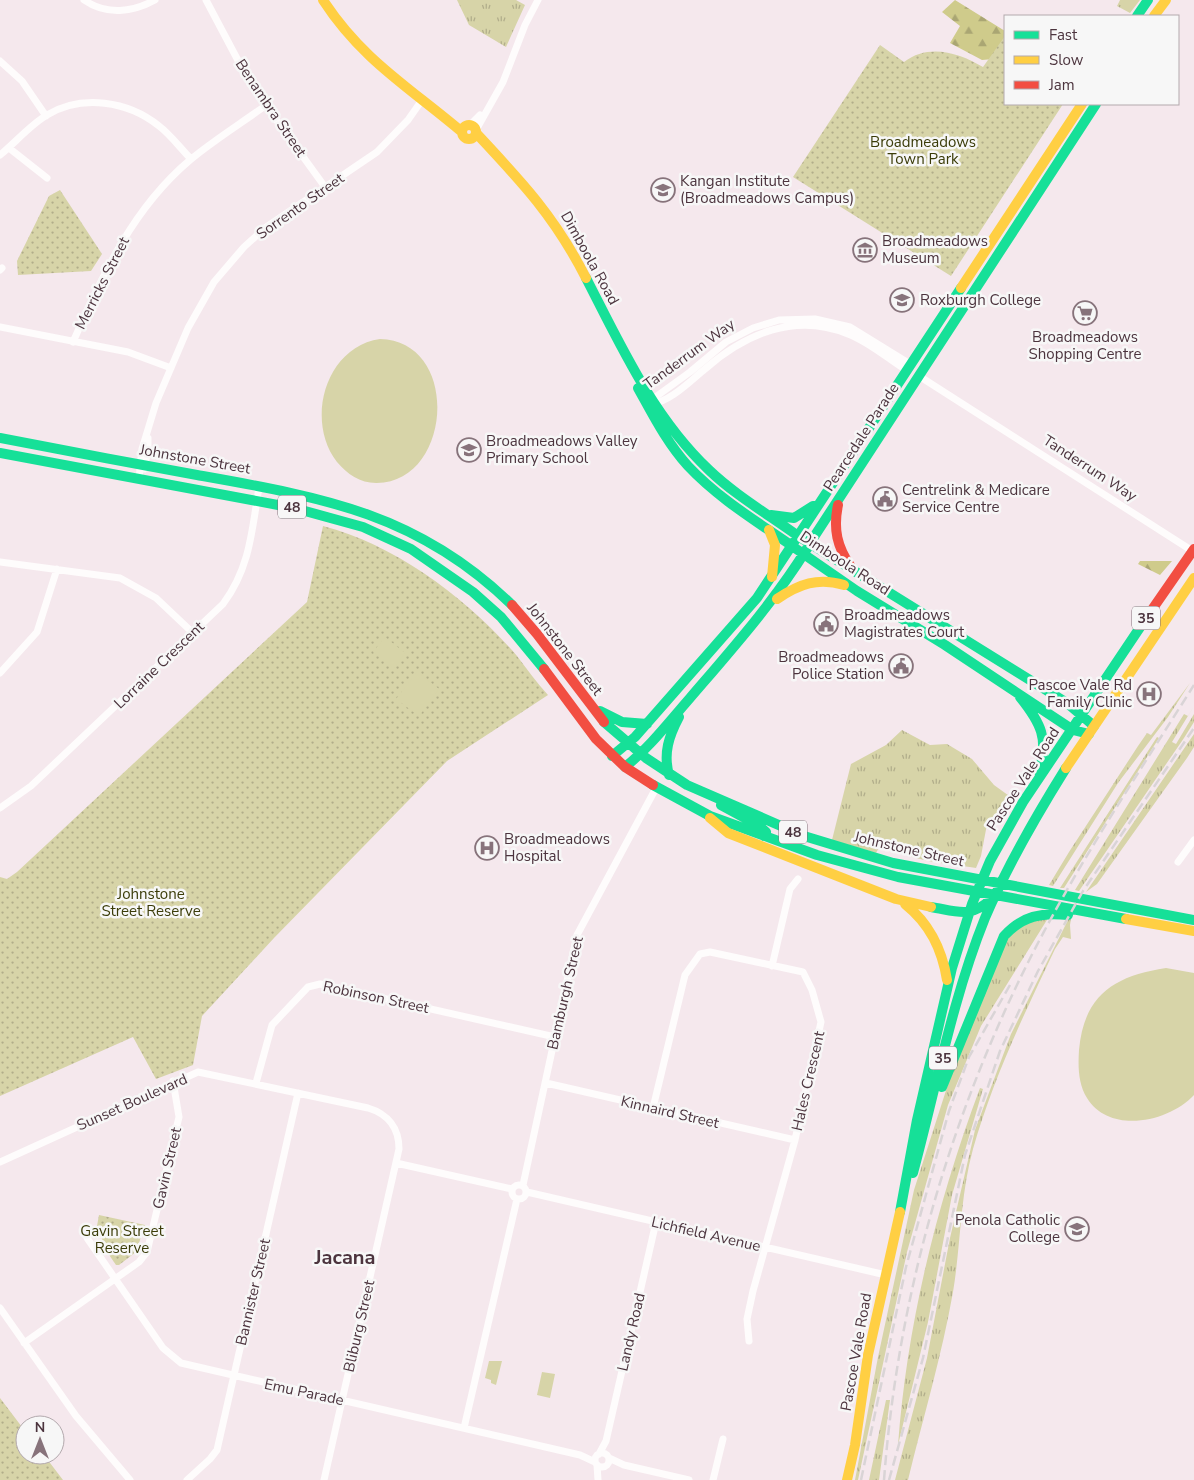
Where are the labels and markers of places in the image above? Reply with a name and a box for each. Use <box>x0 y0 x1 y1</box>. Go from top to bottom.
place label: Kangan Institute (Broadmeadows Campus) <box>680 171 854 208</box>
school or university icon: Kangan Institute (Broadmeadows Campus) <box>650 177 676 203</box>
place label: Broadmeadows Museum <box>882 231 988 268</box>
museum icon: Broadmeadows Museum <box>852 237 878 263</box>
school or university icon: Roxburgh College <box>889 287 915 313</box>
place label: Roxburgh College <box>920 290 1041 310</box>
supermarket icon: Broadmeadows Shopping Centre <box>1072 300 1098 326</box>
place label: Broadmeadows Shopping Centre <box>1029 327 1141 364</box>
place label: Broadmeadows Valley Primary School <box>486 431 638 468</box>
school or university icon: Broadmeadows Valley Primary School <box>456 437 482 463</box>
place label: Centrelink & Medicare Service Centre <box>902 480 1050 517</box>
public building icon: Centrelink & Medicare Service Centre <box>872 486 898 512</box>
place label: Broadmeadows Magistrates Court <box>844 605 965 642</box>
public building icon: Broadmeadows Magistrates Court <box>813 611 839 637</box>
place label: Broadmeadows Police Station <box>778 647 884 684</box>
public building icon: Broadmeadows Police Station <box>888 653 914 679</box>
place label: Pascoe Vale Rd Family Clinic <box>1028 675 1132 712</box>
hospital icon: Pascoe Vale Rd Family Clinic <box>1136 681 1162 707</box>
place label: Broadmeadows Hospital <box>504 829 610 866</box>
hospital icon: Broadmeadows Hospital <box>474 835 500 861</box>
place label: Penola Catholic College <box>955 1210 1060 1247</box>
school or university icon: Penola Catholic College <box>1064 1216 1090 1242</box>

